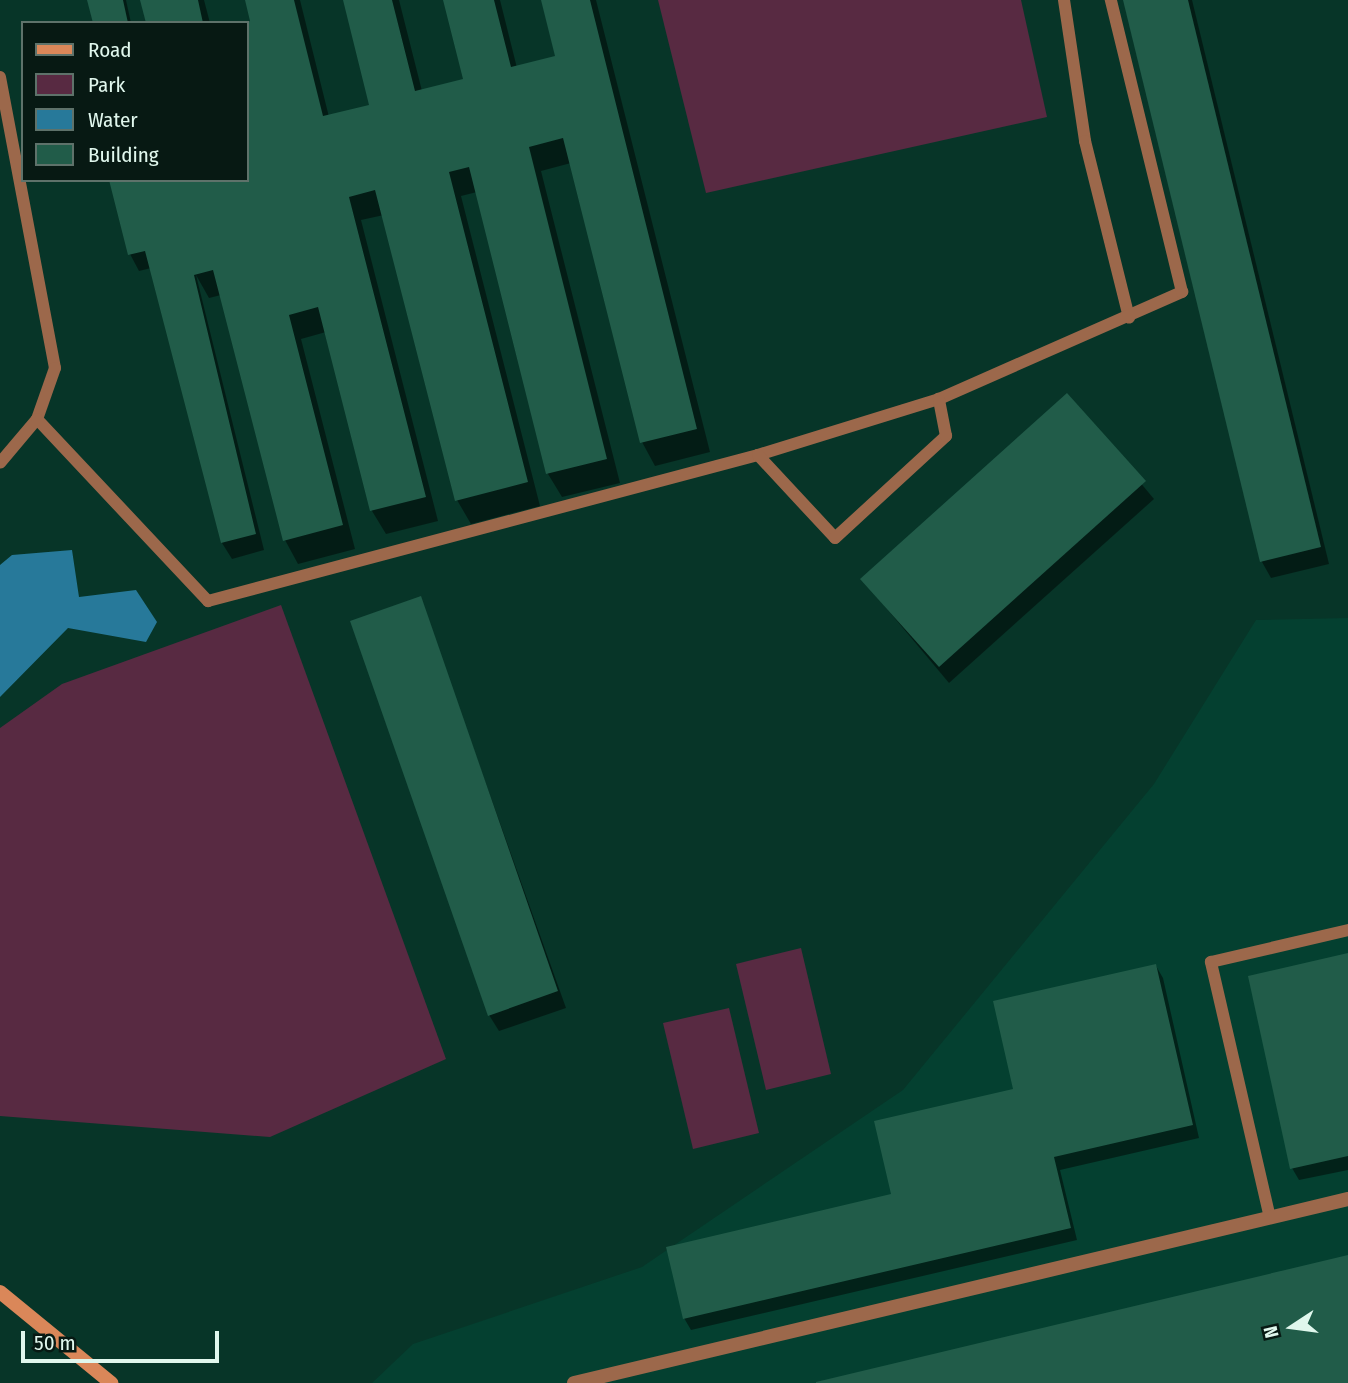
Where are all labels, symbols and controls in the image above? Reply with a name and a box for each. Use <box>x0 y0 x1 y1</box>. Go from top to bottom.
legend <box>21 21 248 182</box>
text: Road <box>88 37 132 63</box>
text: Park <box>88 72 125 98</box>
text: Water <box>88 107 138 133</box>
text: Building <box>88 142 159 168</box>
north arrow <box>1257 1292 1327 1362</box>
scale bar <box>24 1316 222 1360</box>
text: N <box>1259 1324 1284 1340</box>
text: 50 m <box>34 1330 76 1356</box>

